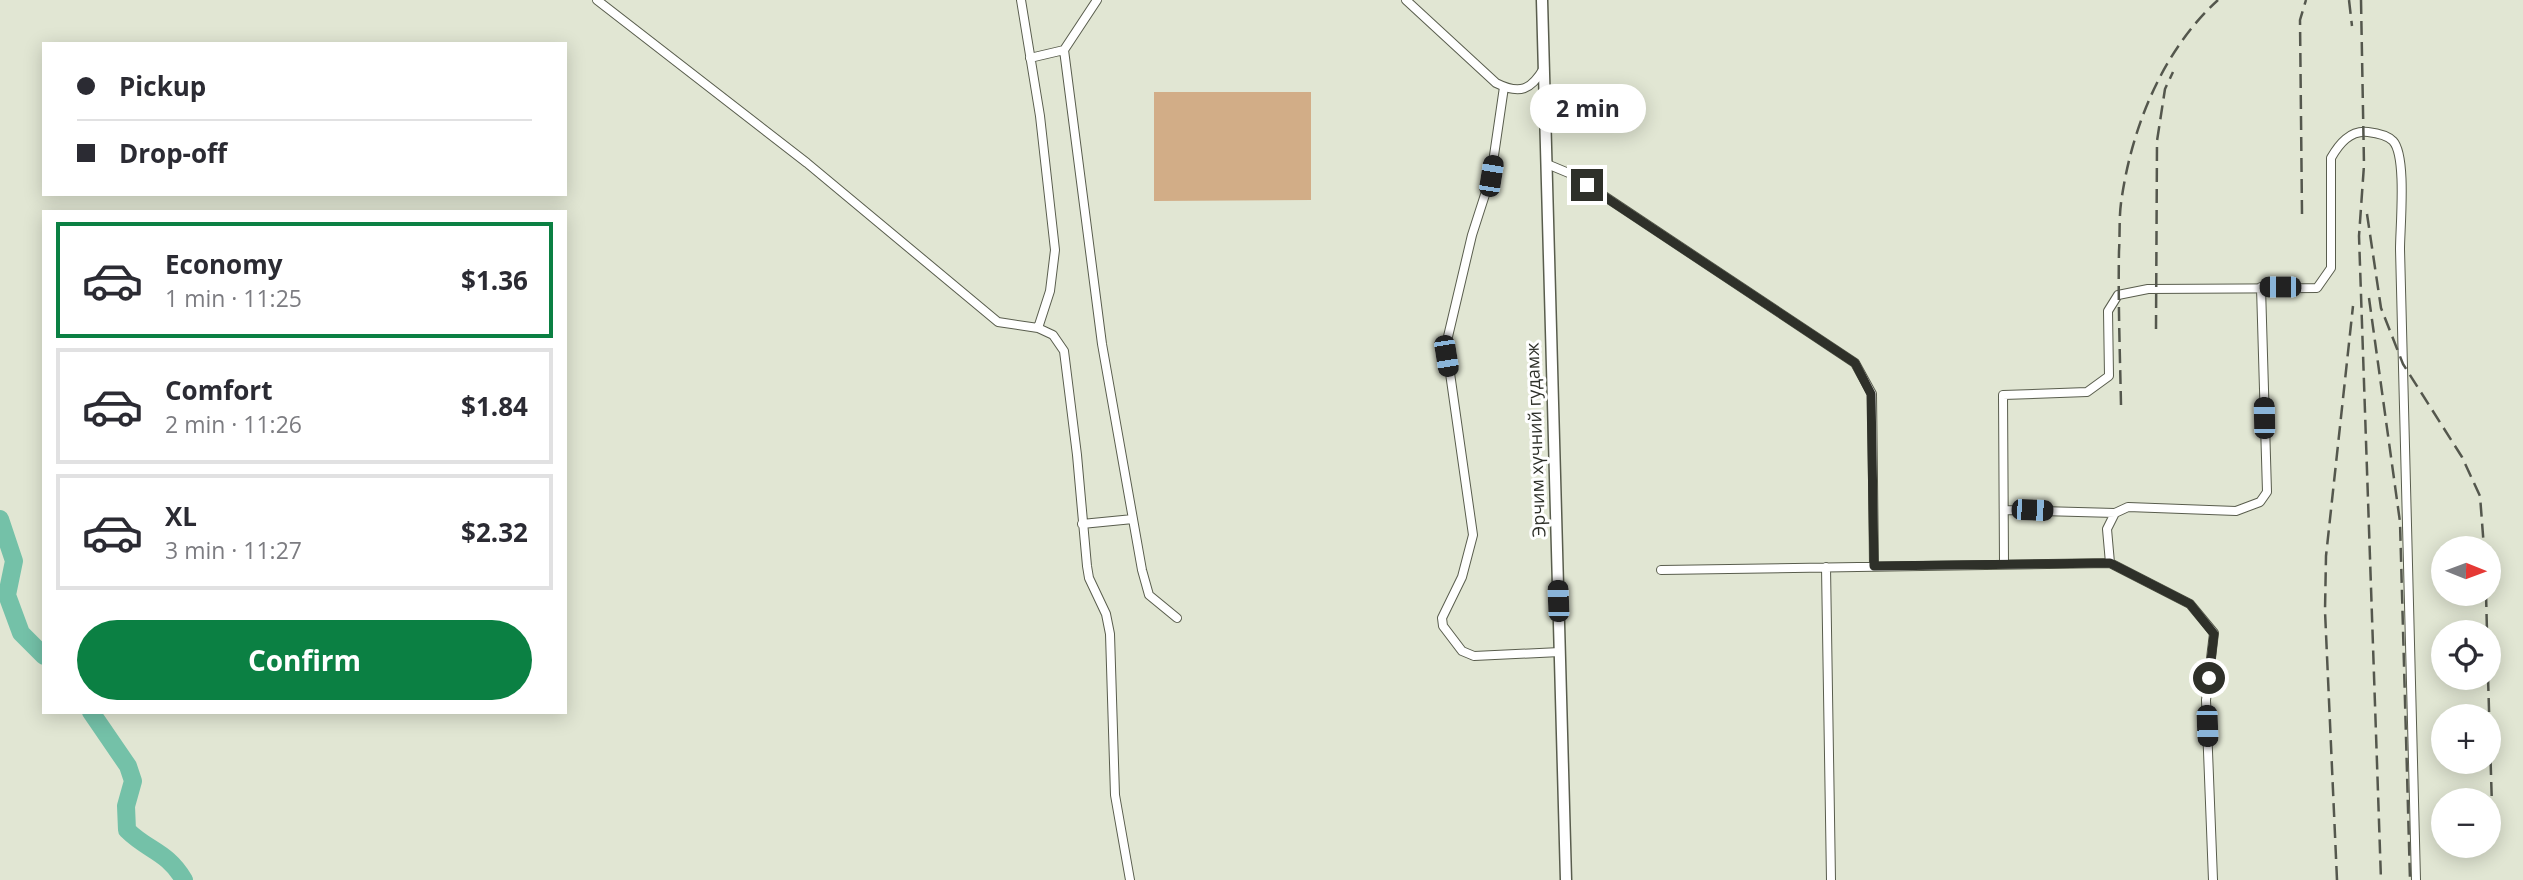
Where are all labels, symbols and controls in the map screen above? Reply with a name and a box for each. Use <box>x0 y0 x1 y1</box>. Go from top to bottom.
text: Pickup <box>119 68 206 104</box>
callout: 2 min <box>1529 83 1645 132</box>
text: 2 min <box>1556 92 1620 124</box>
text: Drop-off <box>119 135 227 171</box>
car <box>1478 154 1505 198</box>
route end <box>1571 169 1603 201</box>
text: Economy <box>165 246 283 282</box>
icon: car <box>81 249 144 312</box>
text: $1.36 <box>461 262 528 298</box>
car <box>2260 277 2302 298</box>
text: 1 min · 11:25 <box>165 282 302 314</box>
car <box>1433 334 1460 378</box>
street label: Эрчим хүчний гудамж <box>1520 342 1550 538</box>
text: Comfort <box>165 372 272 408</box>
icon: car <box>81 375 144 438</box>
text: $1.84 <box>461 388 528 424</box>
car <box>2254 397 2275 439</box>
text: 2 min · 11:26 <box>165 408 302 440</box>
text: XL <box>165 498 197 534</box>
car <box>2011 499 2054 521</box>
icon: car <box>81 501 144 564</box>
text: $2.32 <box>461 514 528 550</box>
text: 3 min · 11:27 <box>165 534 302 566</box>
north arrow <box>2431 536 2501 606</box>
map controls <box>2431 536 2501 858</box>
car <box>1547 580 1570 622</box>
button: Confirm <box>77 620 532 700</box>
button: locate <box>2431 620 2501 690</box>
route start <box>2193 662 2225 694</box>
button: + <box>2431 704 2501 774</box>
car <box>2196 705 2219 747</box>
button: − <box>2431 788 2501 858</box>

